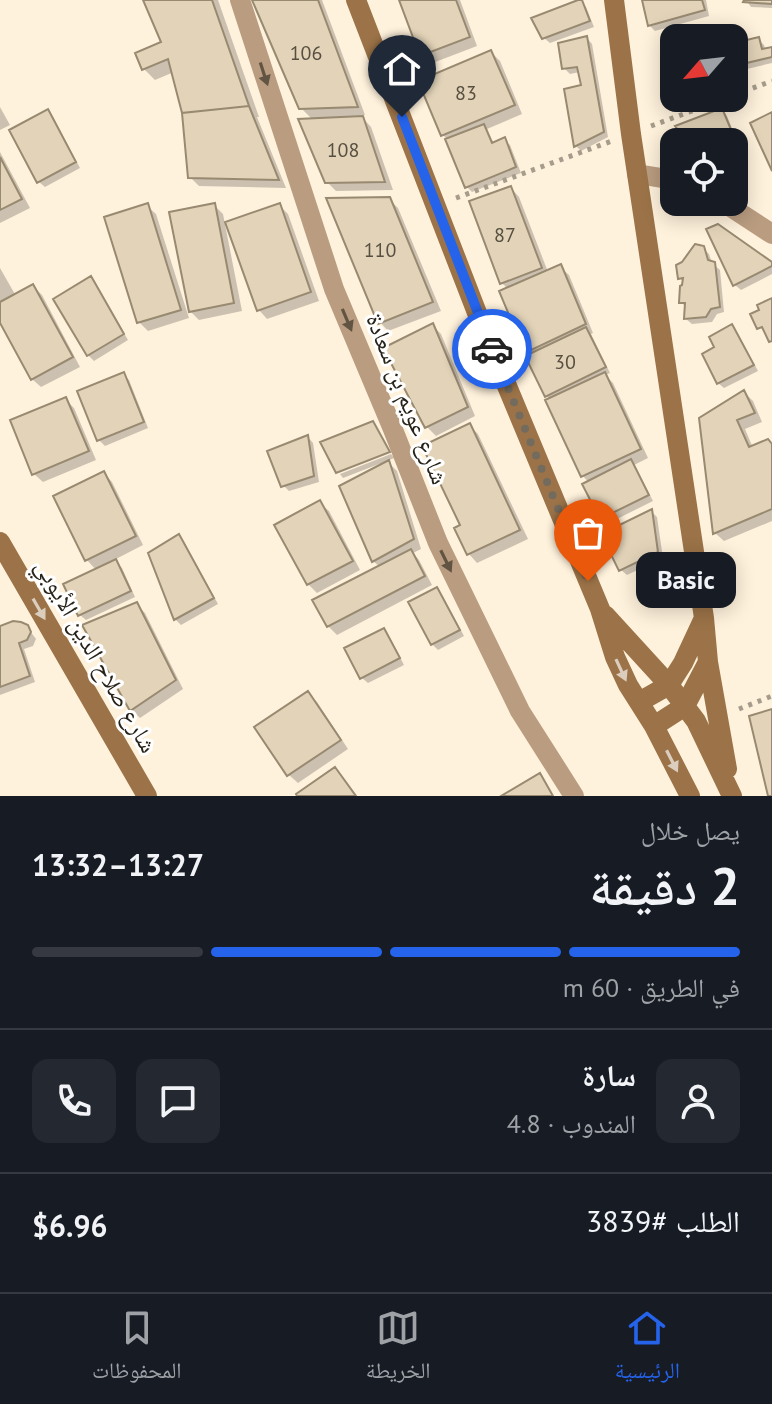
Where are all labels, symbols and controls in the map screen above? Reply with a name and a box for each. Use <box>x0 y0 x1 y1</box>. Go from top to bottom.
north arrow <box>660 24 748 112</box>
map controls <box>660 24 748 216</box>
pin <box>368 35 436 117</box>
house number: 106 <box>290 40 322 66</box>
icon: home <box>380 47 424 91</box>
one-way arrow <box>259 62 271 86</box>
house number: 83 <box>455 80 477 106</box>
button: locate <box>660 128 748 216</box>
house number: 108 <box>327 137 359 163</box>
house number: 87 <box>494 222 516 248</box>
house number: 110 <box>364 237 396 263</box>
one-way arrow <box>341 308 354 332</box>
street label: شارع عويم بن سعادة <box>358 309 456 489</box>
courier <box>452 309 532 389</box>
icon: car <box>470 327 514 371</box>
house number: 30 <box>554 349 576 375</box>
pin <box>554 499 622 581</box>
icon: bag <box>566 511 610 555</box>
one-way arrow <box>439 549 453 572</box>
street label: شارع صلاح الدين الأيوبي <box>25 553 165 760</box>
callout: Basic <box>636 553 736 609</box>
text: Basic <box>657 563 715 596</box>
one-way arrow <box>32 598 46 621</box>
one-way arrow <box>614 659 628 682</box>
one-way arrow <box>665 750 679 773</box>
text: يصل خلال <box>641 814 740 847</box>
text: 13:27–13:32 <box>32 845 204 884</box>
text: 2 دقيقة <box>589 852 740 919</box>
text: في الطريق · 60 m <box>563 971 740 1004</box>
text: سارة <box>582 1055 636 1094</box>
button: phone <box>32 1059 116 1143</box>
button: chat <box>136 1059 220 1143</box>
button: person <box>656 1059 740 1143</box>
text: المندوب · 4.8 <box>507 1107 636 1140</box>
text: الطلب #3839 <box>586 1201 740 1240</box>
text: $6.96 <box>32 1206 107 1245</box>
tab: المحفوظات <box>92 1306 182 1392</box>
tab: الخريطة <box>366 1306 431 1392</box>
tab: الرئيسية <box>615 1306 680 1392</box>

